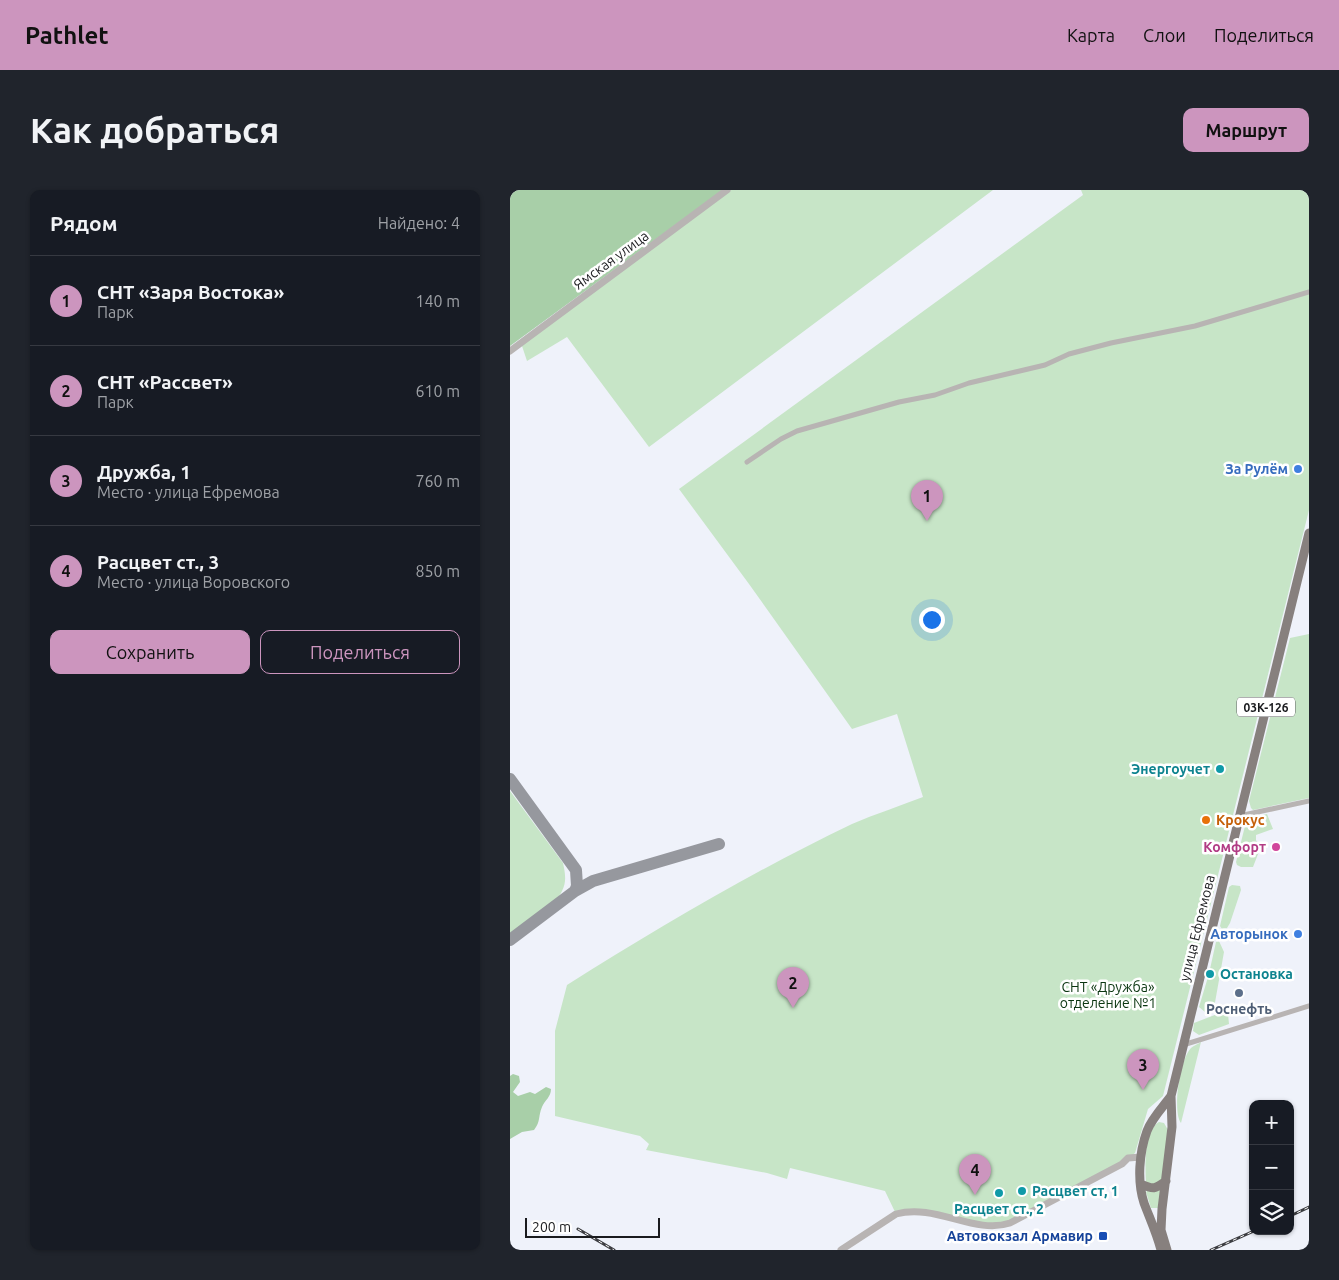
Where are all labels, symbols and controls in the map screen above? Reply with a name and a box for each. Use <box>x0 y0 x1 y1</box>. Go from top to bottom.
text: Pathlet <box>25 22 109 49</box>
text: Карта <box>1067 25 1115 45</box>
text: Слои <box>1143 25 1186 45</box>
text: Поделиться <box>1214 25 1314 45</box>
button: Маршрут <box>1183 108 1309 152</box>
text: Как добраться <box>30 110 279 150</box>
text: Рядом <box>50 211 118 235</box>
text: Найдено: 4 <box>378 214 460 232</box>
street label: Ямская улица <box>570 227 652 293</box>
text: СНТ «Заря Востока» <box>97 281 284 303</box>
text: 1 <box>61 292 71 310</box>
text: 140 m <box>415 292 460 310</box>
text: Парк <box>97 303 134 321</box>
text: СНТ «Рассвет» <box>97 371 233 393</box>
text: 2 <box>61 382 71 400</box>
text: 610 m <box>415 382 460 400</box>
text: Парк <box>97 393 134 411</box>
text: Дружба, 1 <box>97 461 191 483</box>
place label: За Рулём <box>1225 461 1288 477</box>
marker: За Рулём <box>1292 463 1304 475</box>
text: 3 <box>61 472 71 490</box>
text: 760 m <box>415 472 460 490</box>
pin: 1 <box>911 480 943 521</box>
text: Место · улица Ефремова <box>97 483 280 501</box>
text: Расцвет ст., 3 <box>97 551 219 573</box>
text: 4 <box>61 562 71 580</box>
text: 850 m <box>415 562 460 580</box>
text: Место · улица Воровского <box>97 573 290 591</box>
your location <box>919 607 945 633</box>
button: Сохранить <box>50 630 250 674</box>
button: Поделиться <box>260 630 460 674</box>
road number: 03К-126 <box>1237 698 1295 716</box>
place label: Энергоучет <box>1131 761 1210 777</box>
marker: Энергоучет <box>1214 763 1226 775</box>
place label: Крокус <box>1216 812 1265 828</box>
marker: Крокус <box>1200 814 1212 826</box>
place label: Комфорт <box>1203 839 1266 855</box>
marker: Комфорт <box>1270 841 1282 853</box>
street label: улица Ефремова <box>1176 873 1218 983</box>
place label: Авторынок <box>1210 926 1288 942</box>
marker: Авторынок <box>1292 928 1304 940</box>
place label: Остановка <box>1220 966 1293 982</box>
pin: 2 <box>777 967 809 1008</box>
marker: Остановка <box>1204 968 1216 980</box>
park label: СНТ «Дружба» отделение №1 <box>1060 979 1156 1011</box>
marker: Роснефть <box>1233 987 1245 999</box>
place label: Роснефть <box>1206 1001 1272 1017</box>
pin: 3 <box>1127 1049 1159 1090</box>
map controls <box>1249 1100 1294 1235</box>
button: + <box>1249 1100 1294 1145</box>
button: − <box>1249 1145 1294 1190</box>
pin: 4 <box>959 1154 991 1195</box>
place label: Расцвет ст, 1 <box>1032 1183 1119 1199</box>
marker: Расцвет ст, 1 <box>1016 1185 1028 1197</box>
marker: Расцвет ст., 2 <box>993 1187 1005 1199</box>
button: layers <box>1249 1190 1294 1235</box>
place label: Расцвет ст., 2 <box>954 1201 1044 1217</box>
scale bar <box>525 1215 660 1238</box>
text: 200 m <box>532 1219 571 1235</box>
place label: Автовокзал Армавир <box>947 1228 1093 1244</box>
marker: Автовокзал Армавир <box>1097 1230 1109 1242</box>

